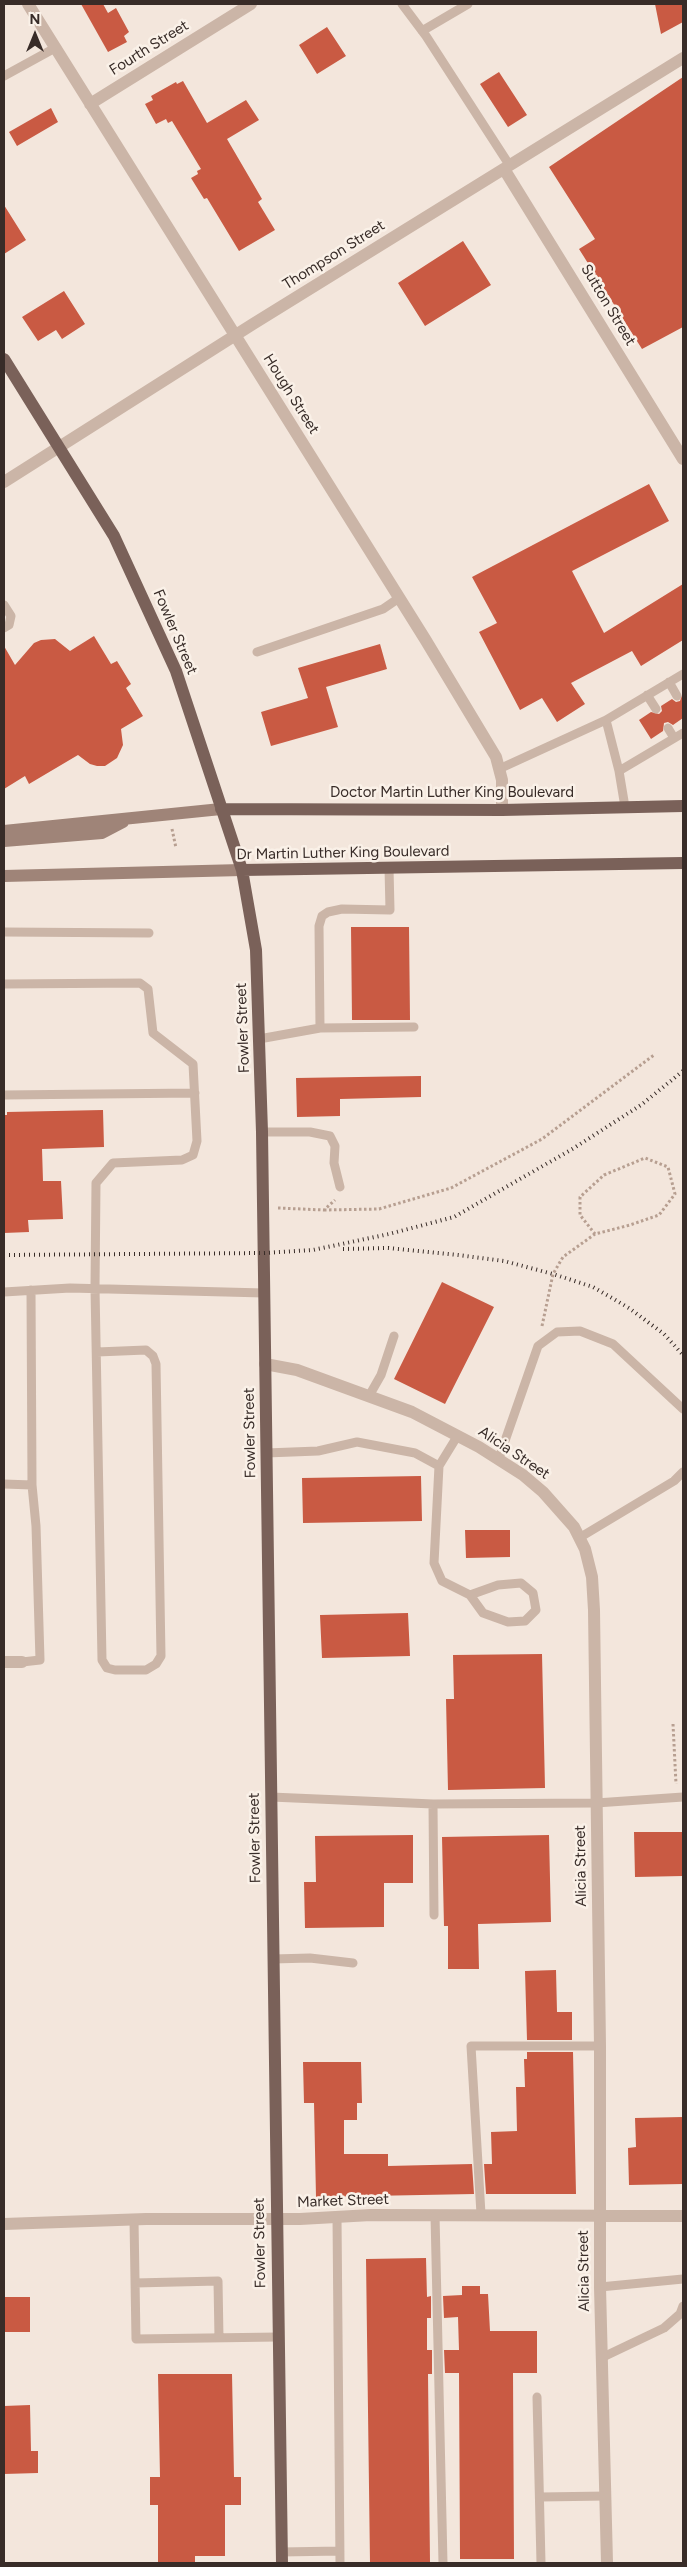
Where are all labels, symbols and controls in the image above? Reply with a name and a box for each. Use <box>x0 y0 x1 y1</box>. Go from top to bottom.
north arrow <box>10 10 60 60</box>
text: N <box>30 11 40 28</box>
street label: Fourth Street <box>106 17 192 79</box>
street label: Thompson Street <box>280 216 388 294</box>
street label: Sutton Street <box>577 261 639 349</box>
street label: Hough Street <box>259 351 323 437</box>
street label: Fowler Street <box>149 587 201 677</box>
street label: Doctor Martin Luther King Boulevard <box>330 784 574 802</box>
street label: Dr Martin Luther King Boulevard <box>236 842 450 864</box>
street label: Fowler Street <box>232 982 254 1074</box>
street label: Fowler Street <box>240 1388 260 1478</box>
street label: Alicia Street <box>475 1423 553 1483</box>
street label: Fowler Street <box>245 1793 265 1883</box>
street label: Alicia Street <box>571 1825 591 1907</box>
street label: Market Street <box>297 2190 389 2212</box>
street label: Fowler Street <box>250 2198 270 2288</box>
street label: Alicia Street <box>574 2230 594 2312</box>

